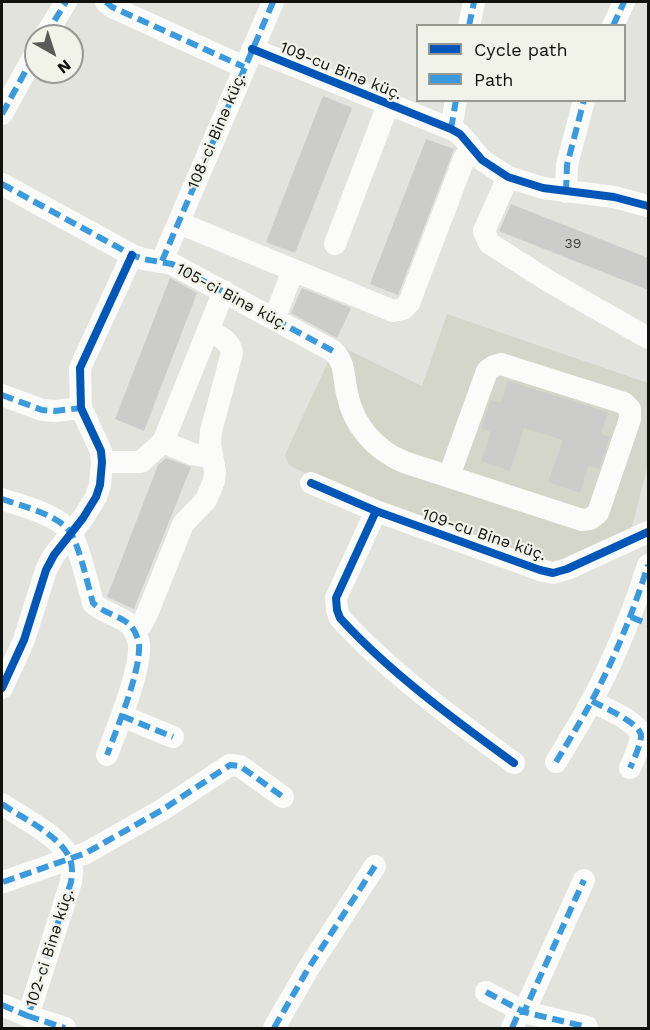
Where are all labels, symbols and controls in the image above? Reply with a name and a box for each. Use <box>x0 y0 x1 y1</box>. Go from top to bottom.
north arrow <box>24 24 84 84</box>
legend <box>416 24 626 102</box>
street label: 109-cu Binə küç. <box>277 38 405 104</box>
text: Cycle path <box>474 39 568 60</box>
text: N <box>54 56 75 78</box>
text: Path <box>474 69 514 90</box>
street label: 108-ci Binə küç. <box>184 70 250 192</box>
house number: 39 <box>565 236 581 252</box>
street label: 105-ci Binə küç. <box>173 259 291 335</box>
street label: 109-cu Binə küç. <box>419 505 549 565</box>
street label: 102-ci Binə küç. <box>22 886 78 1010</box>

